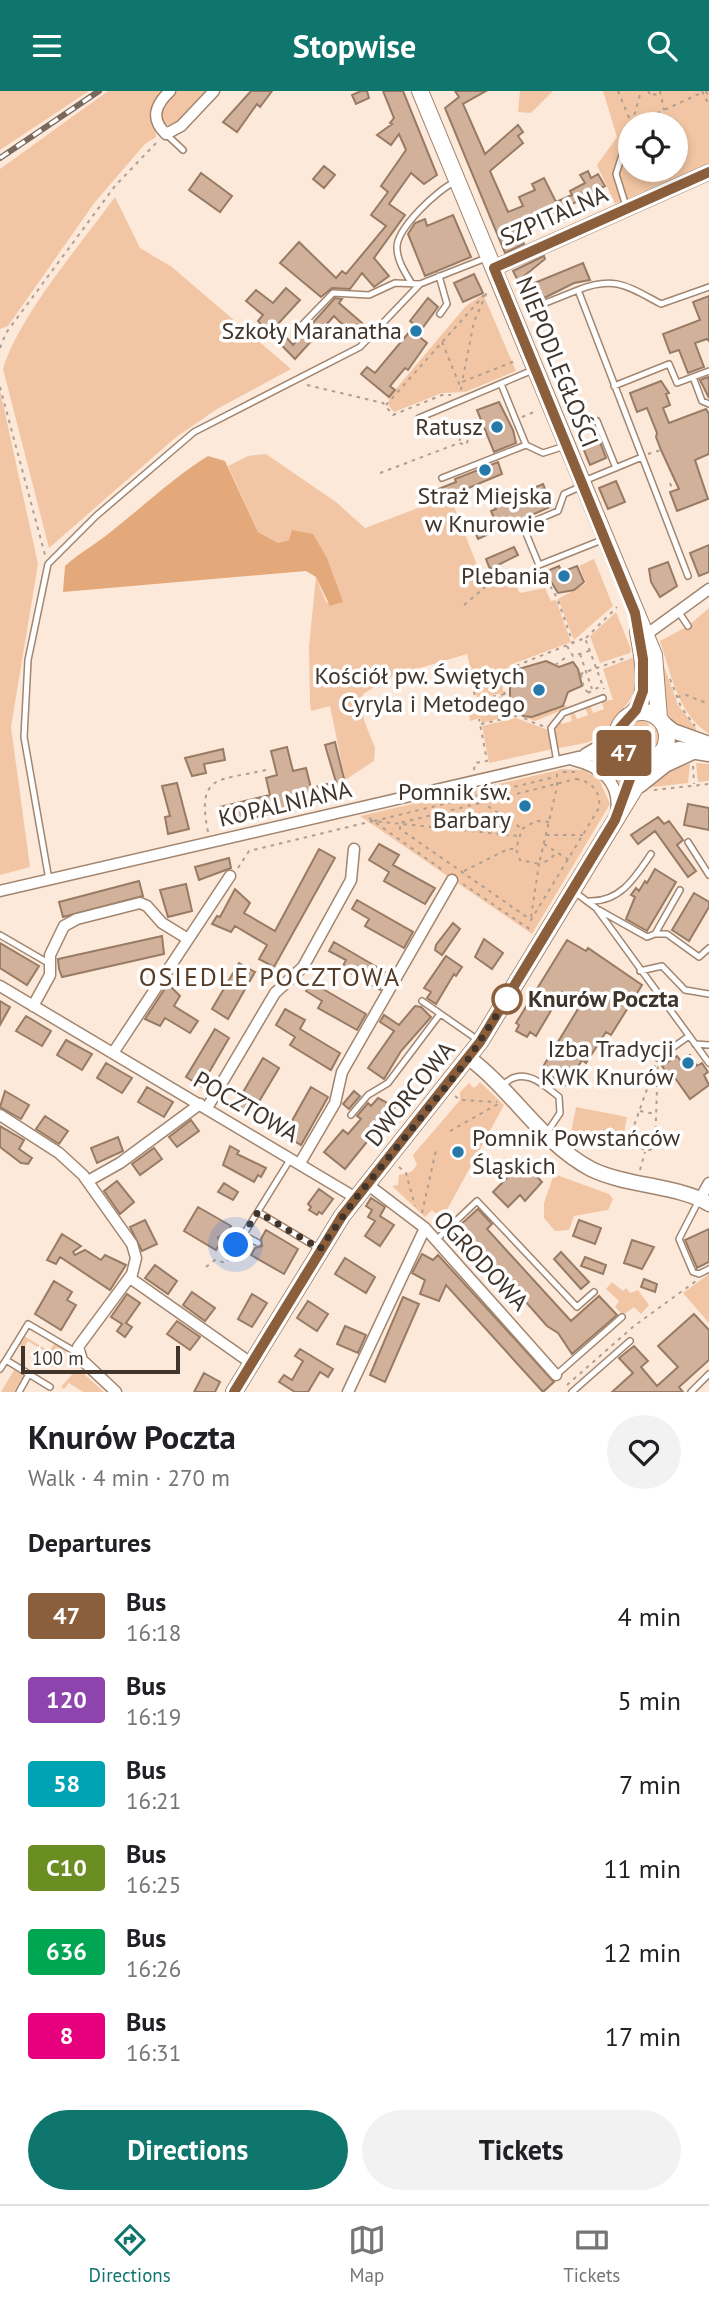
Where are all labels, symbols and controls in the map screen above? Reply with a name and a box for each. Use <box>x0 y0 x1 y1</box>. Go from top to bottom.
text: Stopwise <box>293 25 416 67</box>
icon: menu <box>28 27 66 65</box>
icon: search <box>643 27 681 65</box>
map controls <box>618 112 688 182</box>
button: locate <box>618 112 688 182</box>
street label: SZPITALNA <box>495 178 612 253</box>
street label: NIEPODLEGŁOŚCI <box>509 272 606 452</box>
place label: Szkoły Maranatha <box>222 315 402 346</box>
marker: Szkoły Maranatha <box>408 323 424 339</box>
place label: Ratusz <box>415 411 483 442</box>
marker: Ratusz <box>489 419 505 435</box>
marker: Straż Miejska w Knurowie <box>477 462 493 478</box>
place label: Straż Miejska w Knurowie <box>418 480 552 539</box>
place label: Plebania <box>461 560 550 591</box>
marker: Plebania <box>556 568 572 584</box>
place label: Kościół pw. Świętych Cyryla i Metodego <box>314 660 525 719</box>
marker: Kościół pw. Świętych Cyryla i Metodego <box>531 682 547 698</box>
line badge: 47 <box>592 730 656 776</box>
text: 47 <box>610 737 638 768</box>
street label: KOPALNIANA <box>215 773 354 834</box>
place label: Pomnik św. Barbary <box>398 776 511 835</box>
marker: Pomnik św. Barbary <box>517 798 533 814</box>
district label: OSIEDLE POCZTOWA <box>139 960 401 993</box>
place label: Knurów Poczta <box>528 983 679 1014</box>
marker: Knurów Poczta <box>492 984 522 1014</box>
place label: Izba Tradycji KWK Knurów <box>541 1033 674 1092</box>
street label: DWORCOWA <box>358 1035 461 1153</box>
marker: Izba Tradycji KWK Knurów <box>680 1055 696 1071</box>
street label: POCZTOWA <box>188 1064 304 1149</box>
place label: Pomnik Powstańców Śląskich <box>472 1122 681 1181</box>
marker: Pomnik Powstańców Śląskich <box>450 1144 466 1160</box>
street label: OGRODOWA <box>427 1204 536 1317</box>
your location <box>218 1227 253 1262</box>
scale bar <box>21 1343 180 1375</box>
text: 100 m <box>32 1346 84 1370</box>
text: Knurów Poczta <box>28 1415 236 1458</box>
button: heart <box>607 1415 681 1489</box>
text: Walk · 4 min · 270 m <box>28 1463 230 1492</box>
text: Departures <box>28 1526 151 1559</box>
text: Bus <box>126 1585 166 1618</box>
text: 47 <box>53 1600 80 1631</box>
text: 4 min <box>618 1600 681 1633</box>
text: 16:18 <box>126 1618 181 1647</box>
text: Bus <box>126 1669 166 1702</box>
text: 120 <box>46 1684 87 1715</box>
text: 5 min <box>618 1684 681 1717</box>
text: 16:19 <box>126 1702 181 1731</box>
text: Bus <box>126 1753 166 1786</box>
text: 58 <box>53 1768 80 1799</box>
text: 7 min <box>619 1768 681 1801</box>
text: 16:21 <box>126 1786 181 1815</box>
text: Bus <box>126 1837 166 1870</box>
text: C10 <box>46 1852 87 1883</box>
text: 11 min <box>603 1852 681 1885</box>
text: 16:25 <box>126 1870 181 1899</box>
text: Bus <box>126 1921 166 1954</box>
text: 636 <box>46 1936 87 1967</box>
text: 12 min <box>603 1936 681 1969</box>
text: 16:26 <box>126 1954 181 1983</box>
text: Bus <box>126 2005 166 2038</box>
text: 8 <box>60 2020 73 2051</box>
text: 17 min <box>605 2020 681 2053</box>
text: 16:31 <box>126 2038 181 2067</box>
button: Directions <box>28 2110 348 2190</box>
button: Tickets <box>362 2110 681 2190</box>
tab: Directions <box>89 2221 171 2287</box>
tab: Map <box>348 2221 386 2287</box>
tab: Tickets <box>563 2221 620 2287</box>

